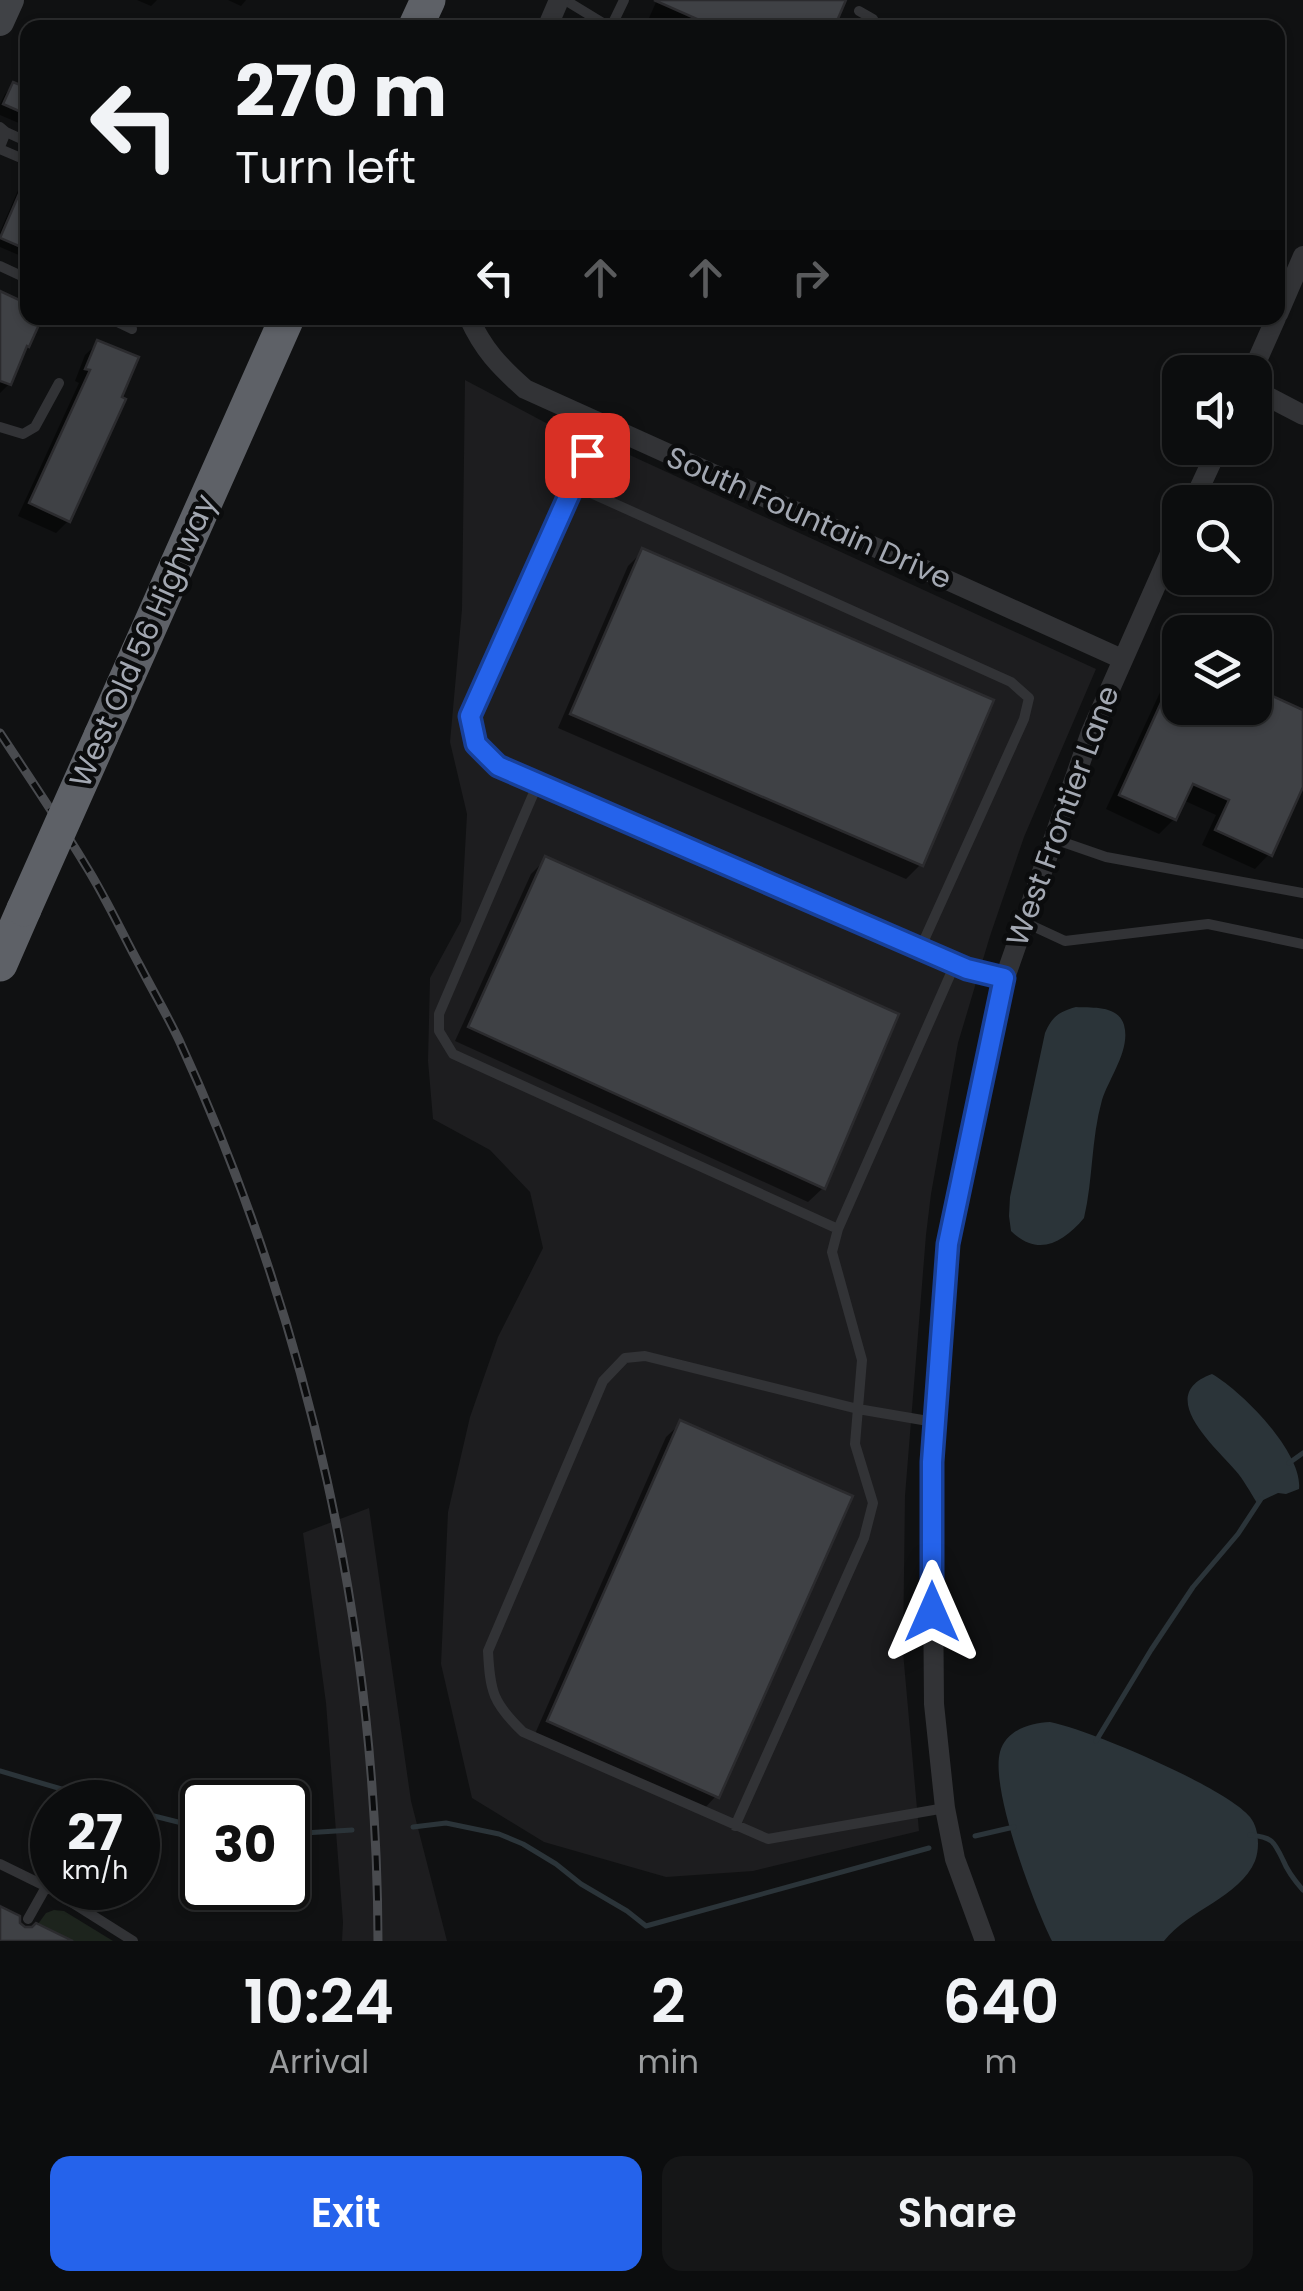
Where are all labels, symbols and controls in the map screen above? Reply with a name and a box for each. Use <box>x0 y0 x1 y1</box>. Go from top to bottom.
text: 270 m <box>235 42 447 141</box>
icon: left <box>70 60 200 190</box>
text: Turn left <box>235 136 416 199</box>
icon: left <box>468 250 523 305</box>
icon: ahead <box>573 250 628 305</box>
icon: ahead <box>678 250 733 305</box>
icon: right <box>783 250 838 305</box>
map controls <box>1162 355 1272 725</box>
button: sound <box>1162 355 1272 465</box>
pin <box>545 413 630 498</box>
icon: arrive <box>560 428 615 483</box>
street label: South Fountain Drive <box>660 435 959 600</box>
button: search <box>1162 485 1272 595</box>
street label: West Old 56 Highway <box>58 487 227 794</box>
button: layers <box>1162 615 1272 725</box>
street label: West Frontier Lane <box>995 680 1130 952</box>
position arrow <box>880 1560 984 1664</box>
speed limit sign: 30 <box>180 1780 310 1910</box>
text: 27 <box>67 1797 123 1868</box>
text: km/h <box>62 1853 128 1888</box>
text: 10:24 <box>244 1960 394 2044</box>
text: 2 <box>651 1960 685 2044</box>
text: 640 <box>943 1960 1059 2044</box>
text: Arrival <box>268 2039 369 2084</box>
text: min <box>638 2039 699 2084</box>
text: m <box>984 2039 1017 2084</box>
button: Exit <box>50 2156 642 2271</box>
button: Share <box>662 2156 1253 2271</box>

